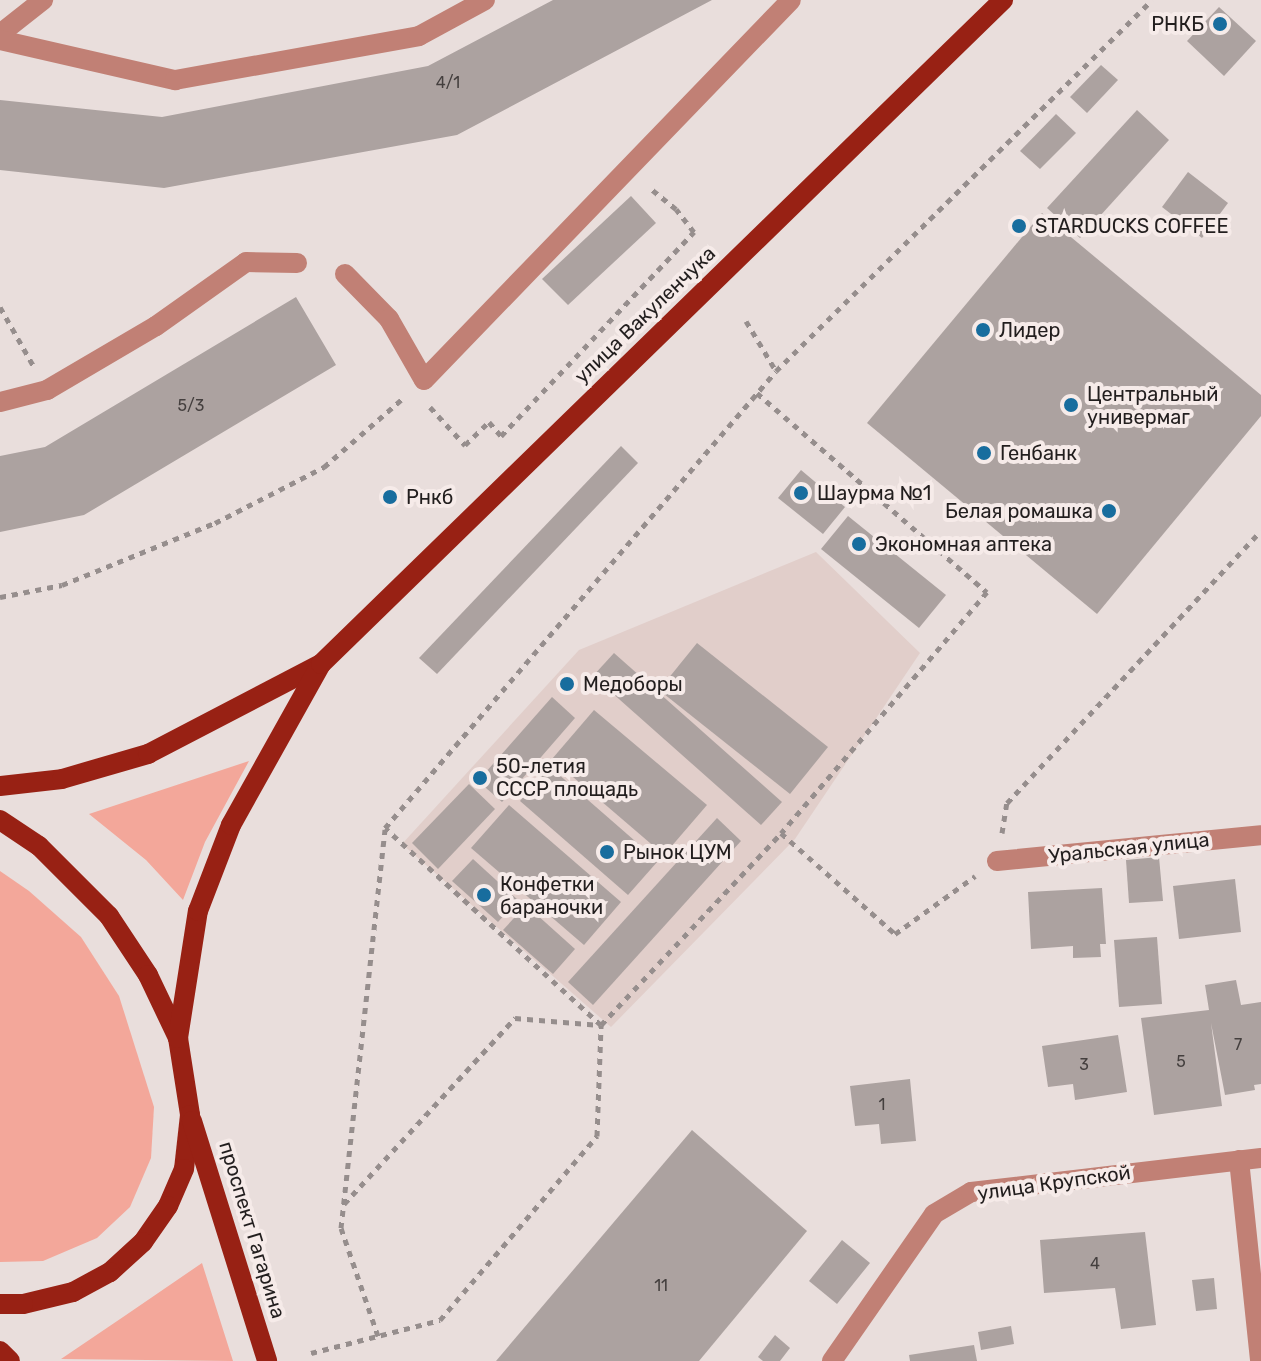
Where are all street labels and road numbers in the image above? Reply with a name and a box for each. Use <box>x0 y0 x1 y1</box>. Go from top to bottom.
street label: улица Вакуленчука <box>570 242 720 388</box>
street label: Уральская улица <box>1047 828 1211 868</box>
street label: проспект Гагарина <box>214 1139 290 1321</box>
street label: улица Крупской <box>976 1160 1132 1206</box>

